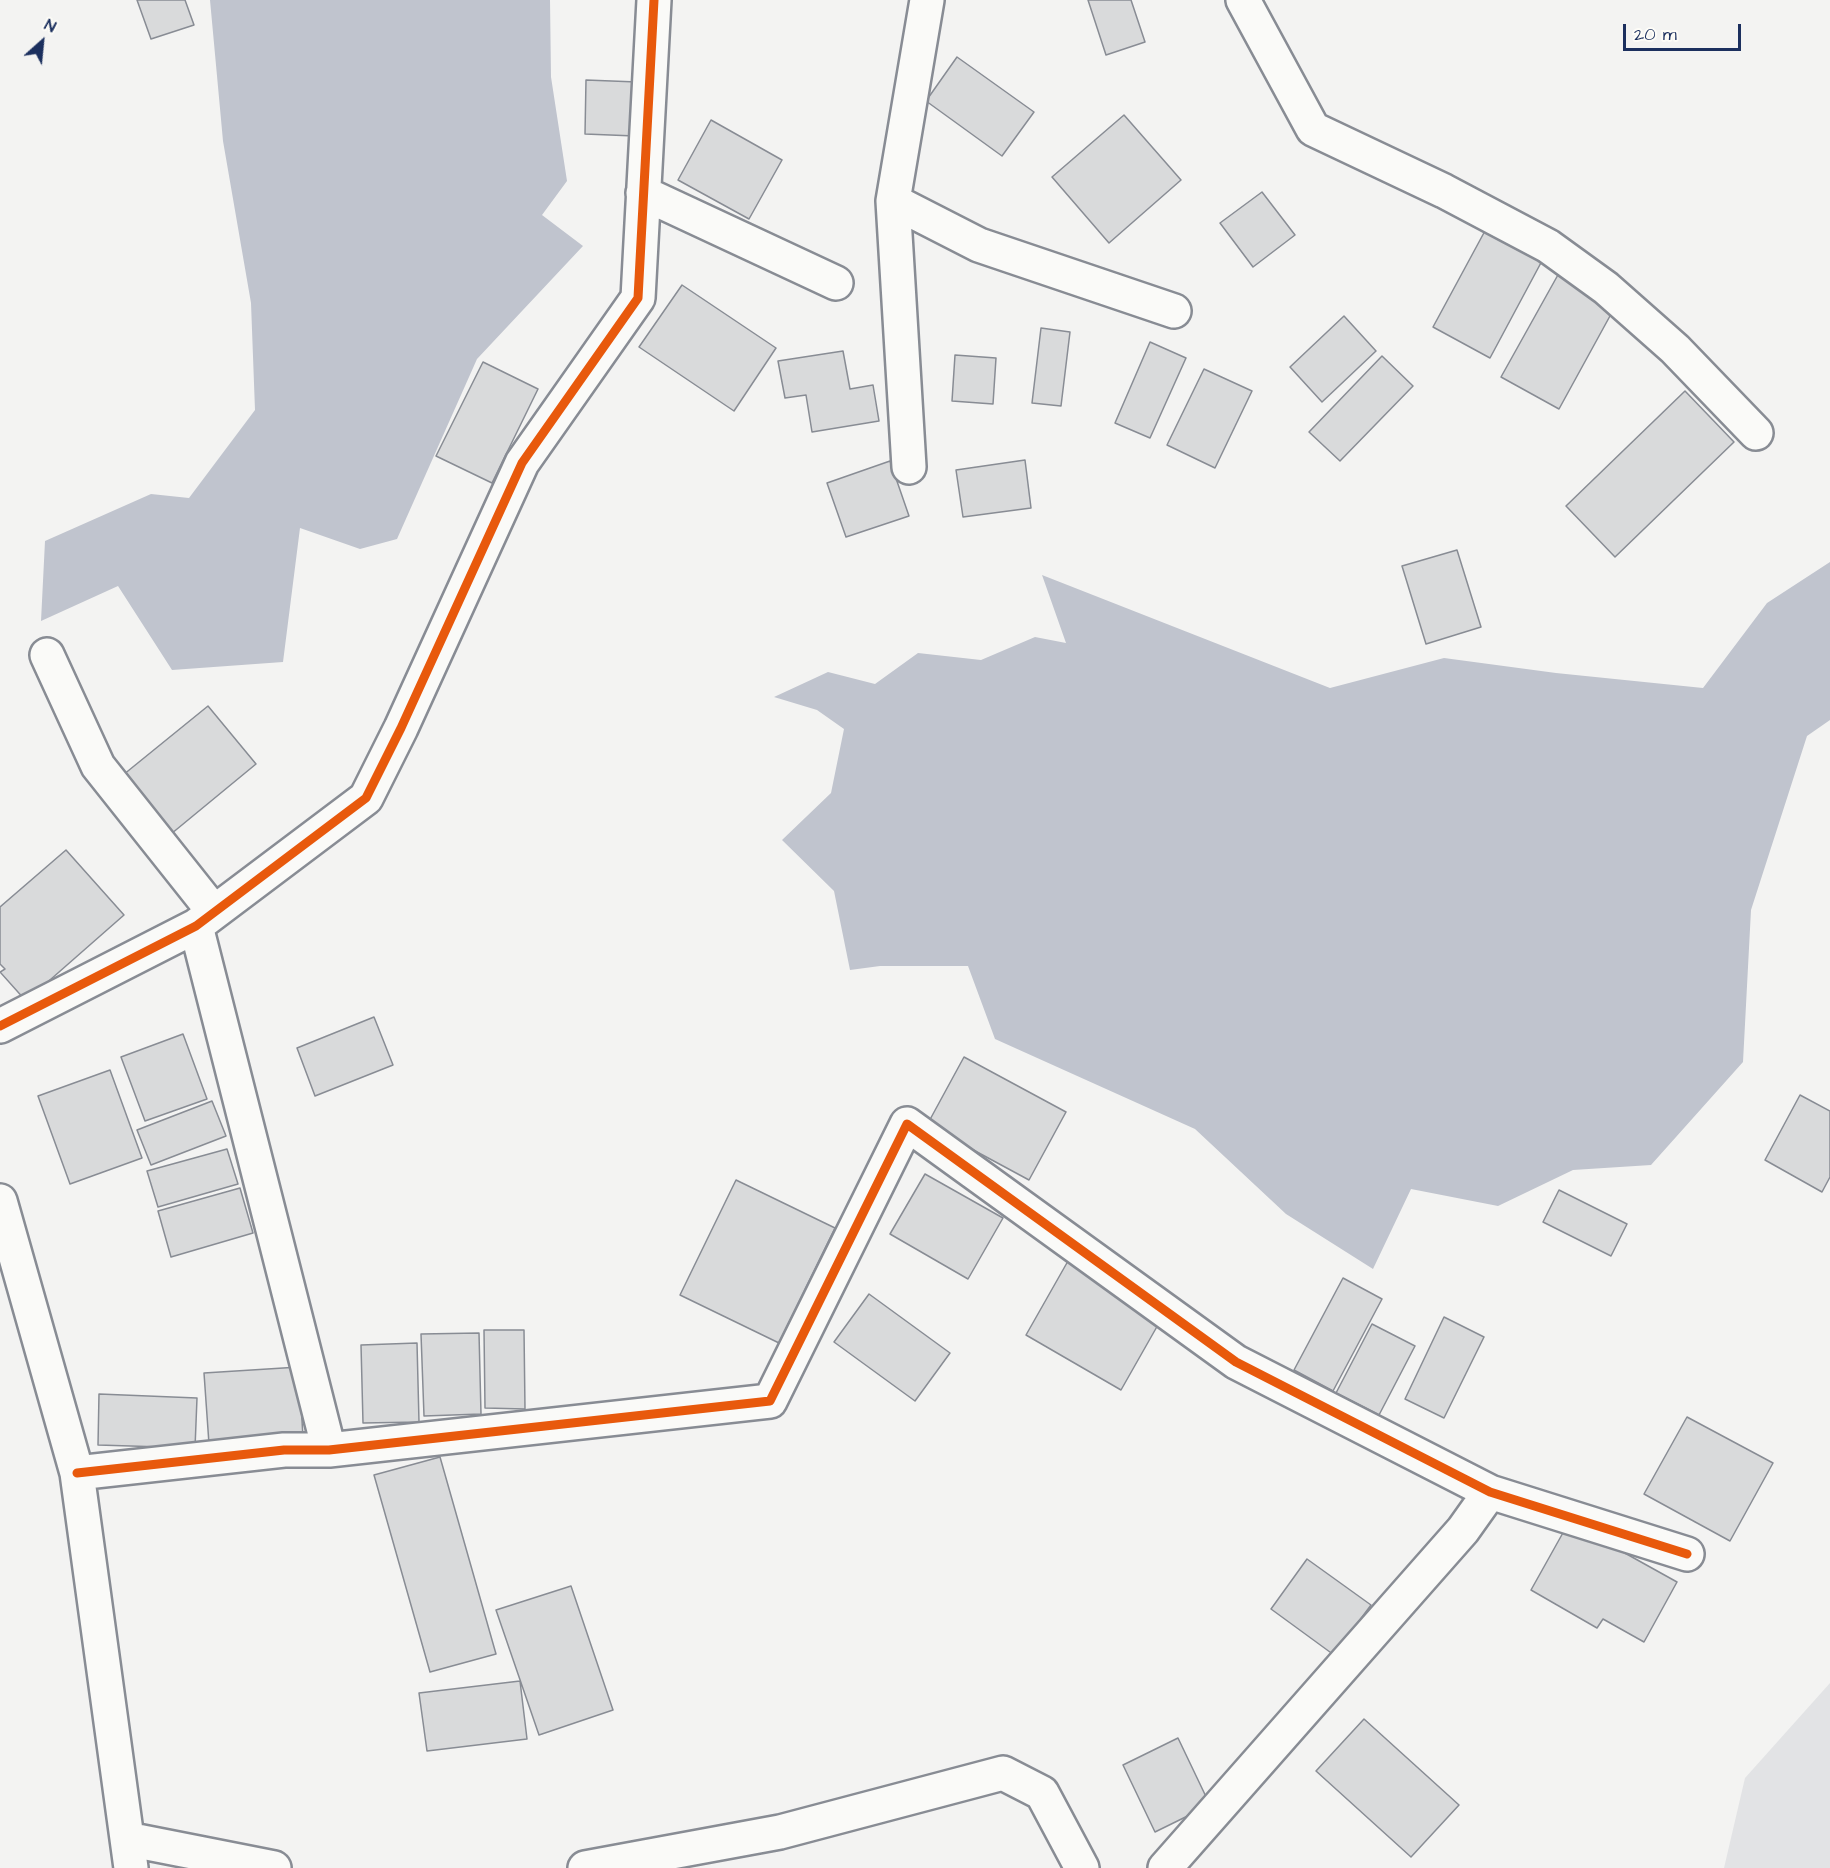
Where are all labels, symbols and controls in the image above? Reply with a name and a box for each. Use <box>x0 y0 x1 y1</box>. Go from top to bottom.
north arrow <box>12 12 72 72</box>
scale bar <box>1626 12 1744 50</box>
text: N <box>41 14 60 38</box>
text: 20 m <box>1634 22 1677 47</box>

